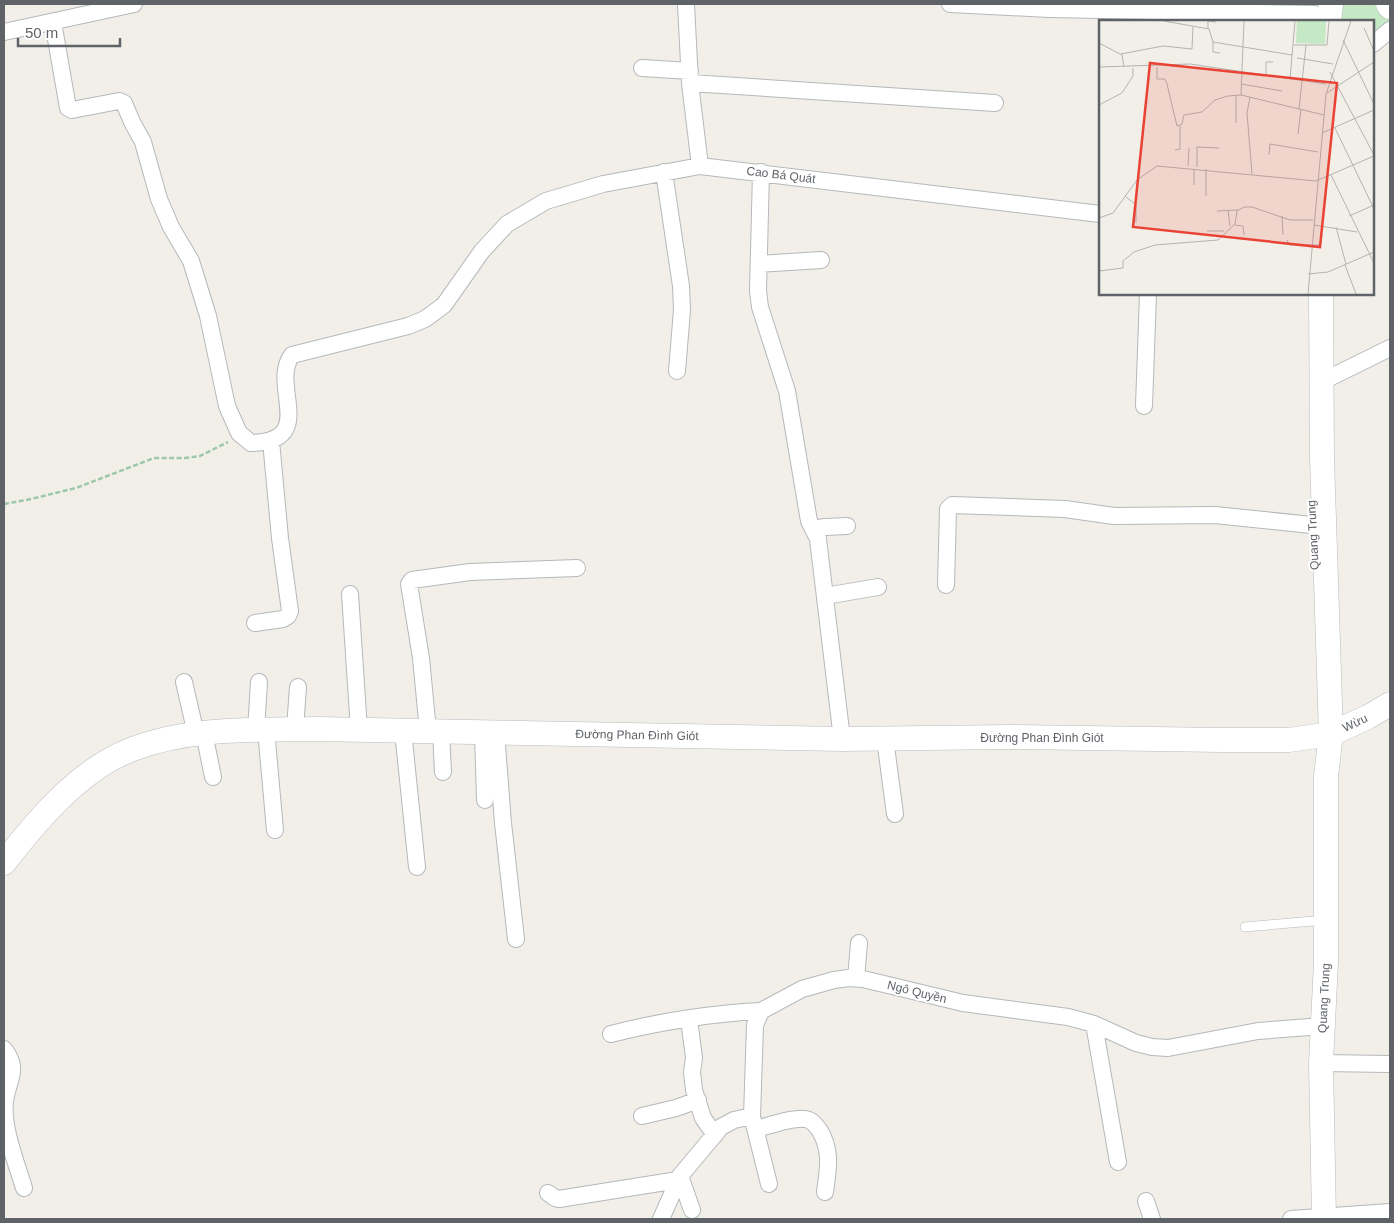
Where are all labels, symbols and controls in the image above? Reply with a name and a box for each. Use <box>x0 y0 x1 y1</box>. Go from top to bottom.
scale bar <box>18 15 120 47</box>
inset map <box>1099 20 1374 295</box>
text: 50 m <box>25 24 58 41</box>
street label: Cao Bá Quát <box>746 164 817 186</box>
street label: Quang Trung <box>1304 500 1322 570</box>
street label: Wừu <box>1340 711 1370 735</box>
street label: Đường Phan Đình Giót <box>575 727 699 743</box>
street label: Đường Phan Đình Giót <box>980 731 1104 745</box>
street label: Quang Trung <box>1315 963 1333 1033</box>
street label: Ngô Quyền <box>886 978 948 1006</box>

